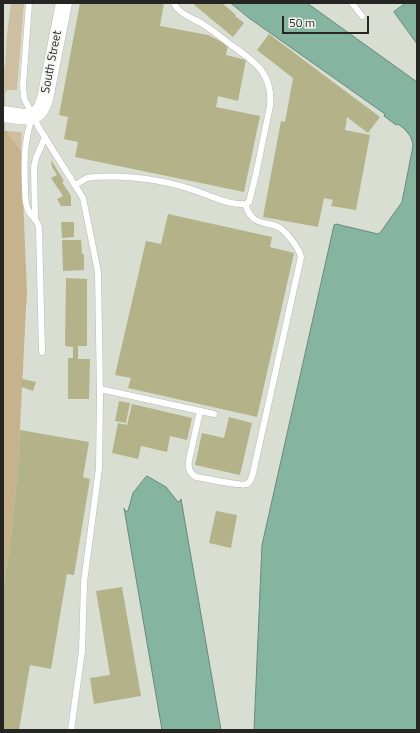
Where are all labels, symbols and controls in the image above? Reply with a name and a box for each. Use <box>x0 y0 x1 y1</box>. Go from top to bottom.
scale bar <box>284 8 371 34</box>
text: 50 m <box>289 13 315 32</box>
street label: South Street <box>39 29 65 95</box>

